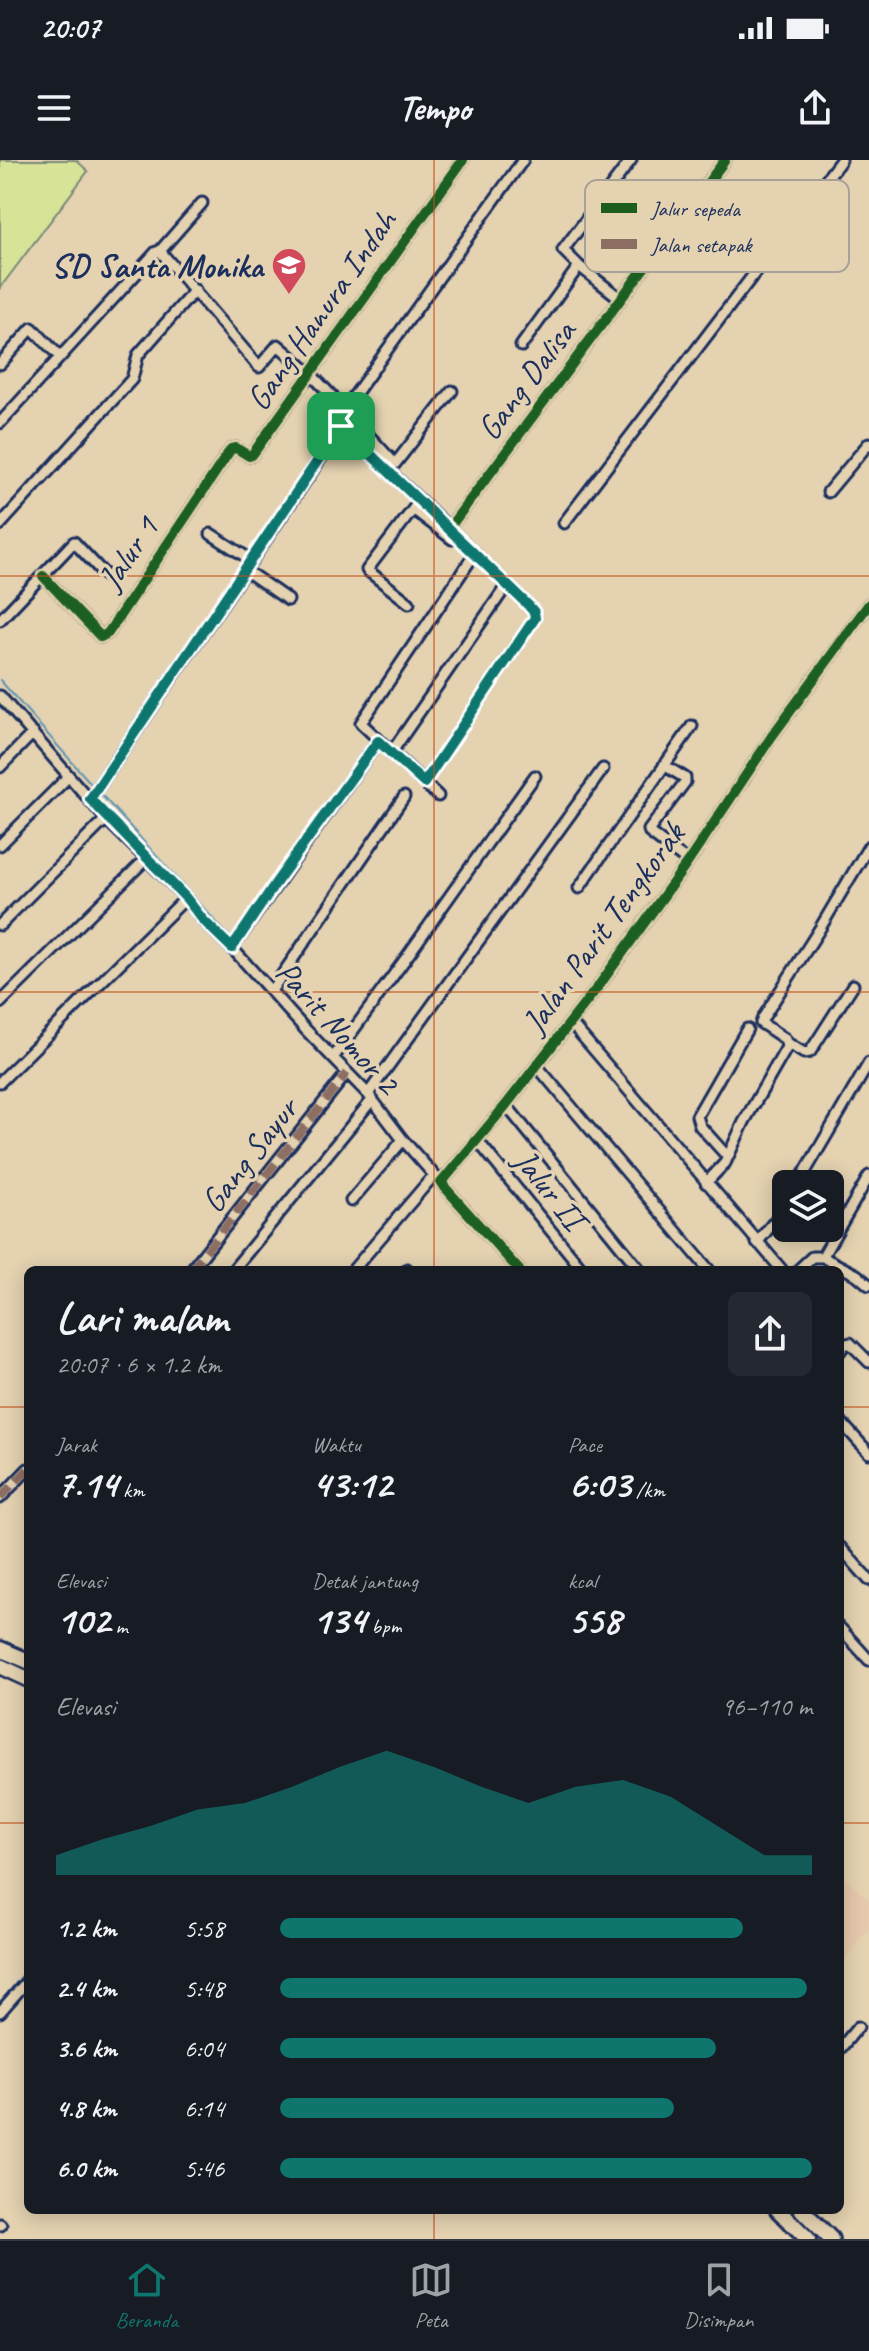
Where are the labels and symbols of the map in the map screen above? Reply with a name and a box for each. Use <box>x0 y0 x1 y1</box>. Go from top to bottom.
legend <box>585 180 849 272</box>
text: Jalur sepeda <box>650 195 741 223</box>
street label: Gang Hanura Indah <box>236 200 407 418</box>
text: Jalan setapak <box>650 231 754 259</box>
place label: SD Santa Monika <box>51 244 266 287</box>
school or university icon: SD Santa Monika <box>270 246 308 296</box>
street label: Gang Dalisa <box>467 310 586 448</box>
pin <box>307 392 375 460</box>
street label: Jalur 1 <box>87 507 169 599</box>
street label: Jalan Parit Tengkorak <box>511 812 695 1043</box>
street label: Parit Nomor 2 <box>267 951 411 1105</box>
street label: Gang Sayur <box>191 1086 309 1221</box>
street label: Jalur II <box>503 1138 600 1244</box>

